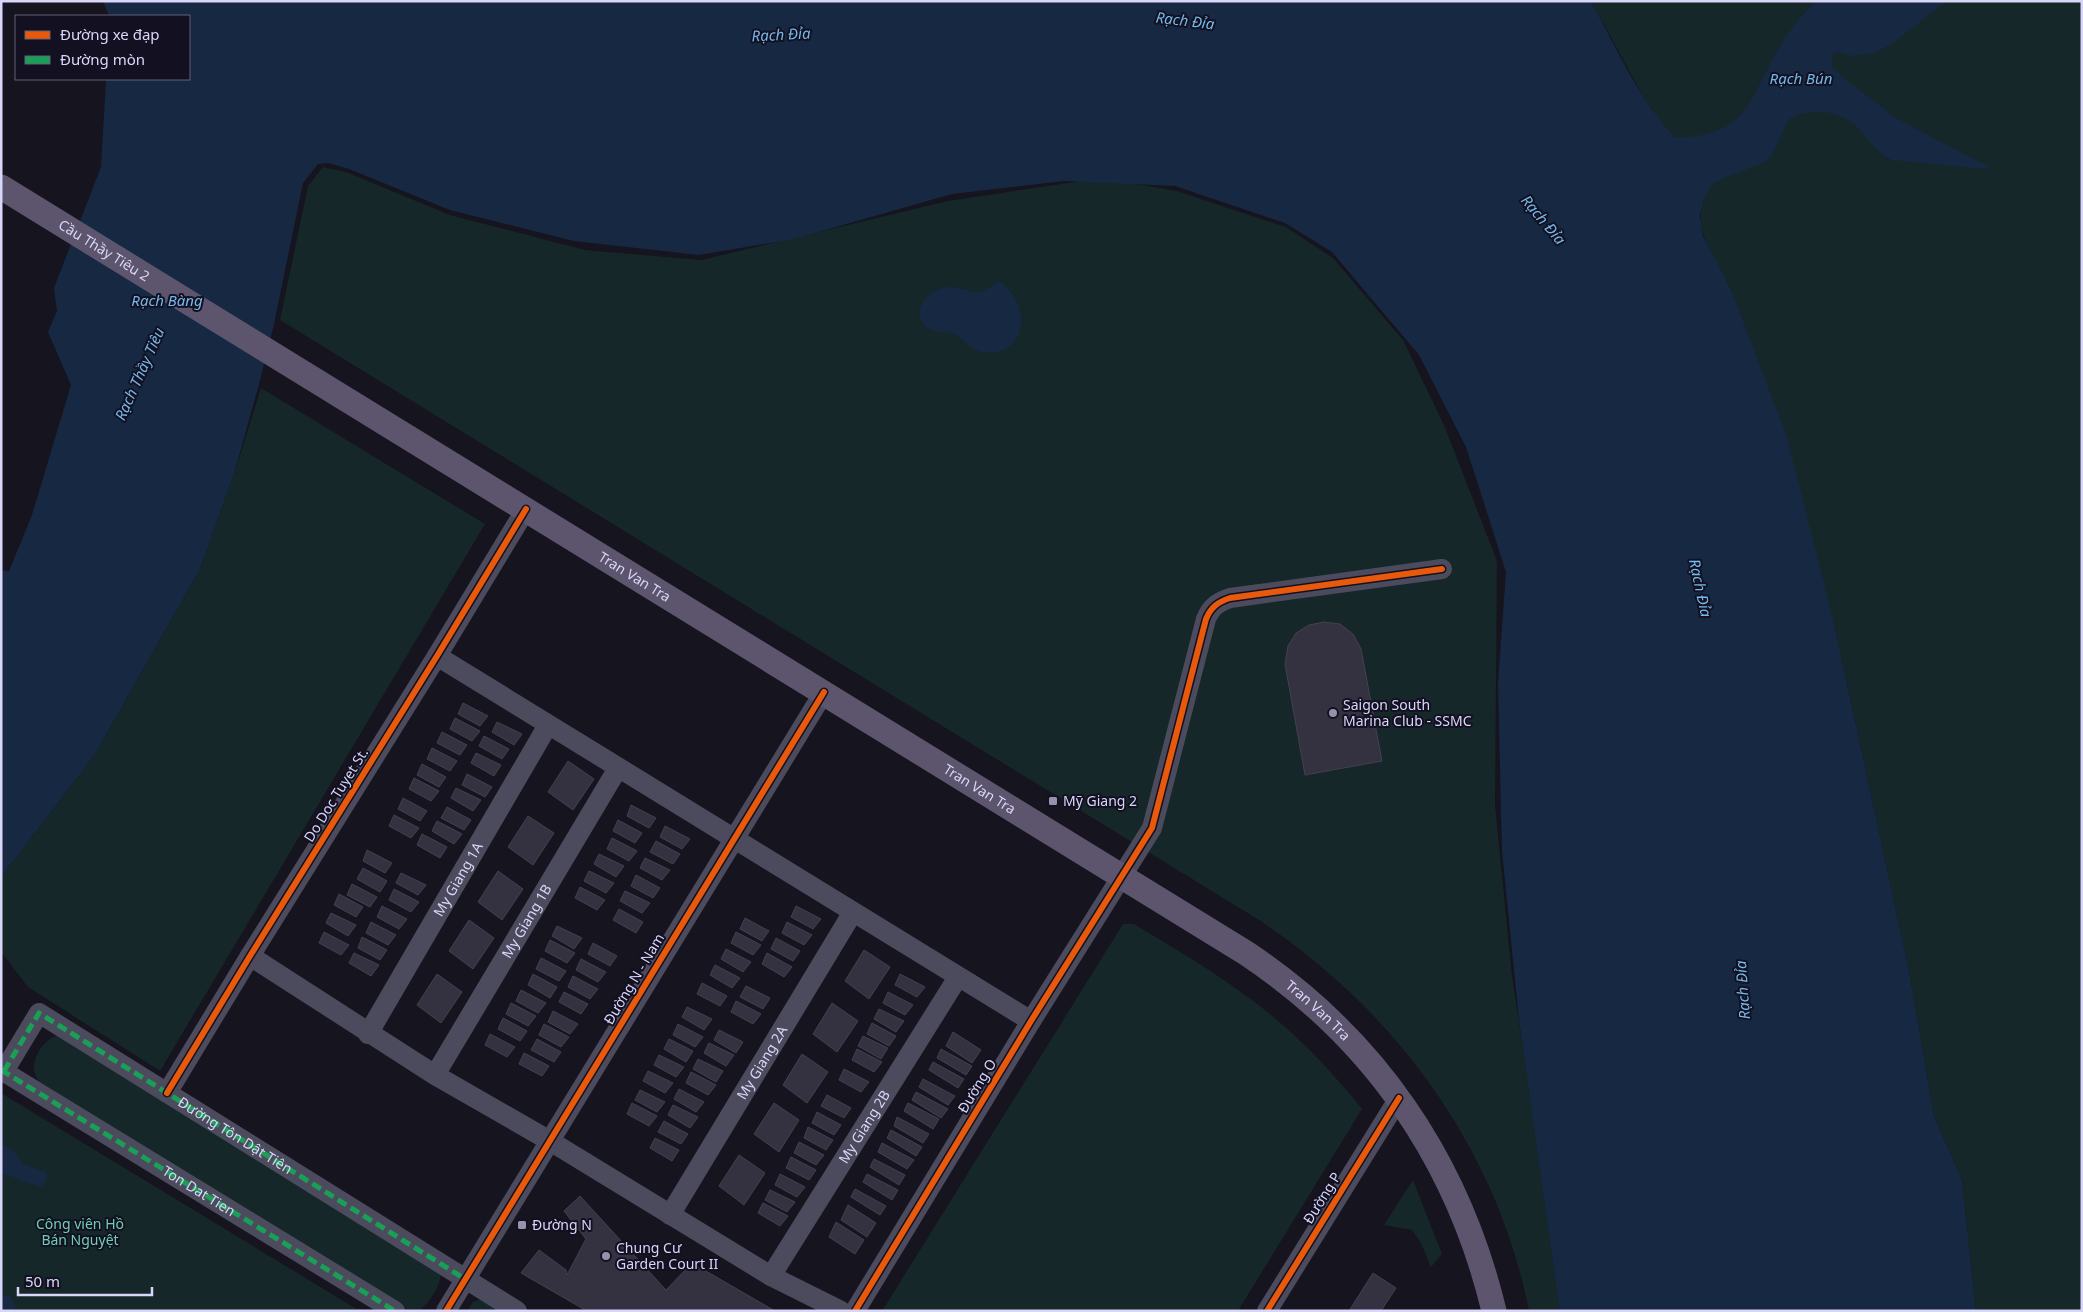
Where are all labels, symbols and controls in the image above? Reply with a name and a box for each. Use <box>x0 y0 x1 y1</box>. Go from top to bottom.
water label: Rạch Đỉa <box>1155 6 1216 34</box>
legend <box>15 15 190 80</box>
water label: Rạch Đỉa <box>751 22 811 46</box>
text: Đường xe đạp <box>60 24 160 44</box>
text: Đường mòn <box>60 49 145 69</box>
water label: Rạch Bún <box>1770 68 1832 88</box>
water label: Rạch Đỉa <box>1517 190 1571 249</box>
street label: Cầu Thầy Tiêu 2 <box>55 215 153 285</box>
water label: Rạch Bàng <box>131 290 203 310</box>
water label: Rạch Thầy Tiêu <box>110 324 169 423</box>
street label: Tran Van Tra <box>595 547 675 606</box>
water label: Rạch Đỉa <box>1685 557 1717 619</box>
place label: Saigon South Marina Club - SSMC <box>1343 695 1472 730</box>
marker: Saigon South Marina Club - SSMC <box>1327 707 1339 719</box>
street label: Do Doc Tuyet St. <box>299 744 372 845</box>
street label: Tran Van Tra <box>940 759 1020 818</box>
place label: Mỹ Giang 2 <box>1063 791 1137 810</box>
marker: Mỹ Giang 2 <box>1047 795 1059 807</box>
street label: My Giang 1A <box>429 838 487 920</box>
street label: My Giang 1B <box>497 880 556 962</box>
street label: Đường N - Nam <box>599 930 668 1028</box>
water label: Rạch Đỉa <box>1730 960 1754 1020</box>
street label: Tran Van Tra <box>1282 975 1355 1044</box>
street label: My Giang 2A <box>732 1022 791 1103</box>
street label: Đường O <box>953 1055 1000 1116</box>
street label: My Giang 2B <box>834 1086 894 1167</box>
street label: Đường Tôn Dật Tiên <box>175 1092 296 1178</box>
street label: Ton Dat Tien <box>159 1161 239 1220</box>
street label: Đường P <box>1298 1168 1345 1227</box>
park label: Công viên Hồ Bán Nguyệt <box>36 1214 124 1249</box>
place label: Đường N <box>532 1215 592 1234</box>
marker: Đường N <box>516 1219 528 1231</box>
place label: Chung Cư Garden Court II <box>616 1238 719 1273</box>
marker: Chung Cư Garden Court II <box>600 1250 612 1262</box>
scale bar <box>18 1264 151 1296</box>
text: 50 m <box>25 1271 60 1291</box>

